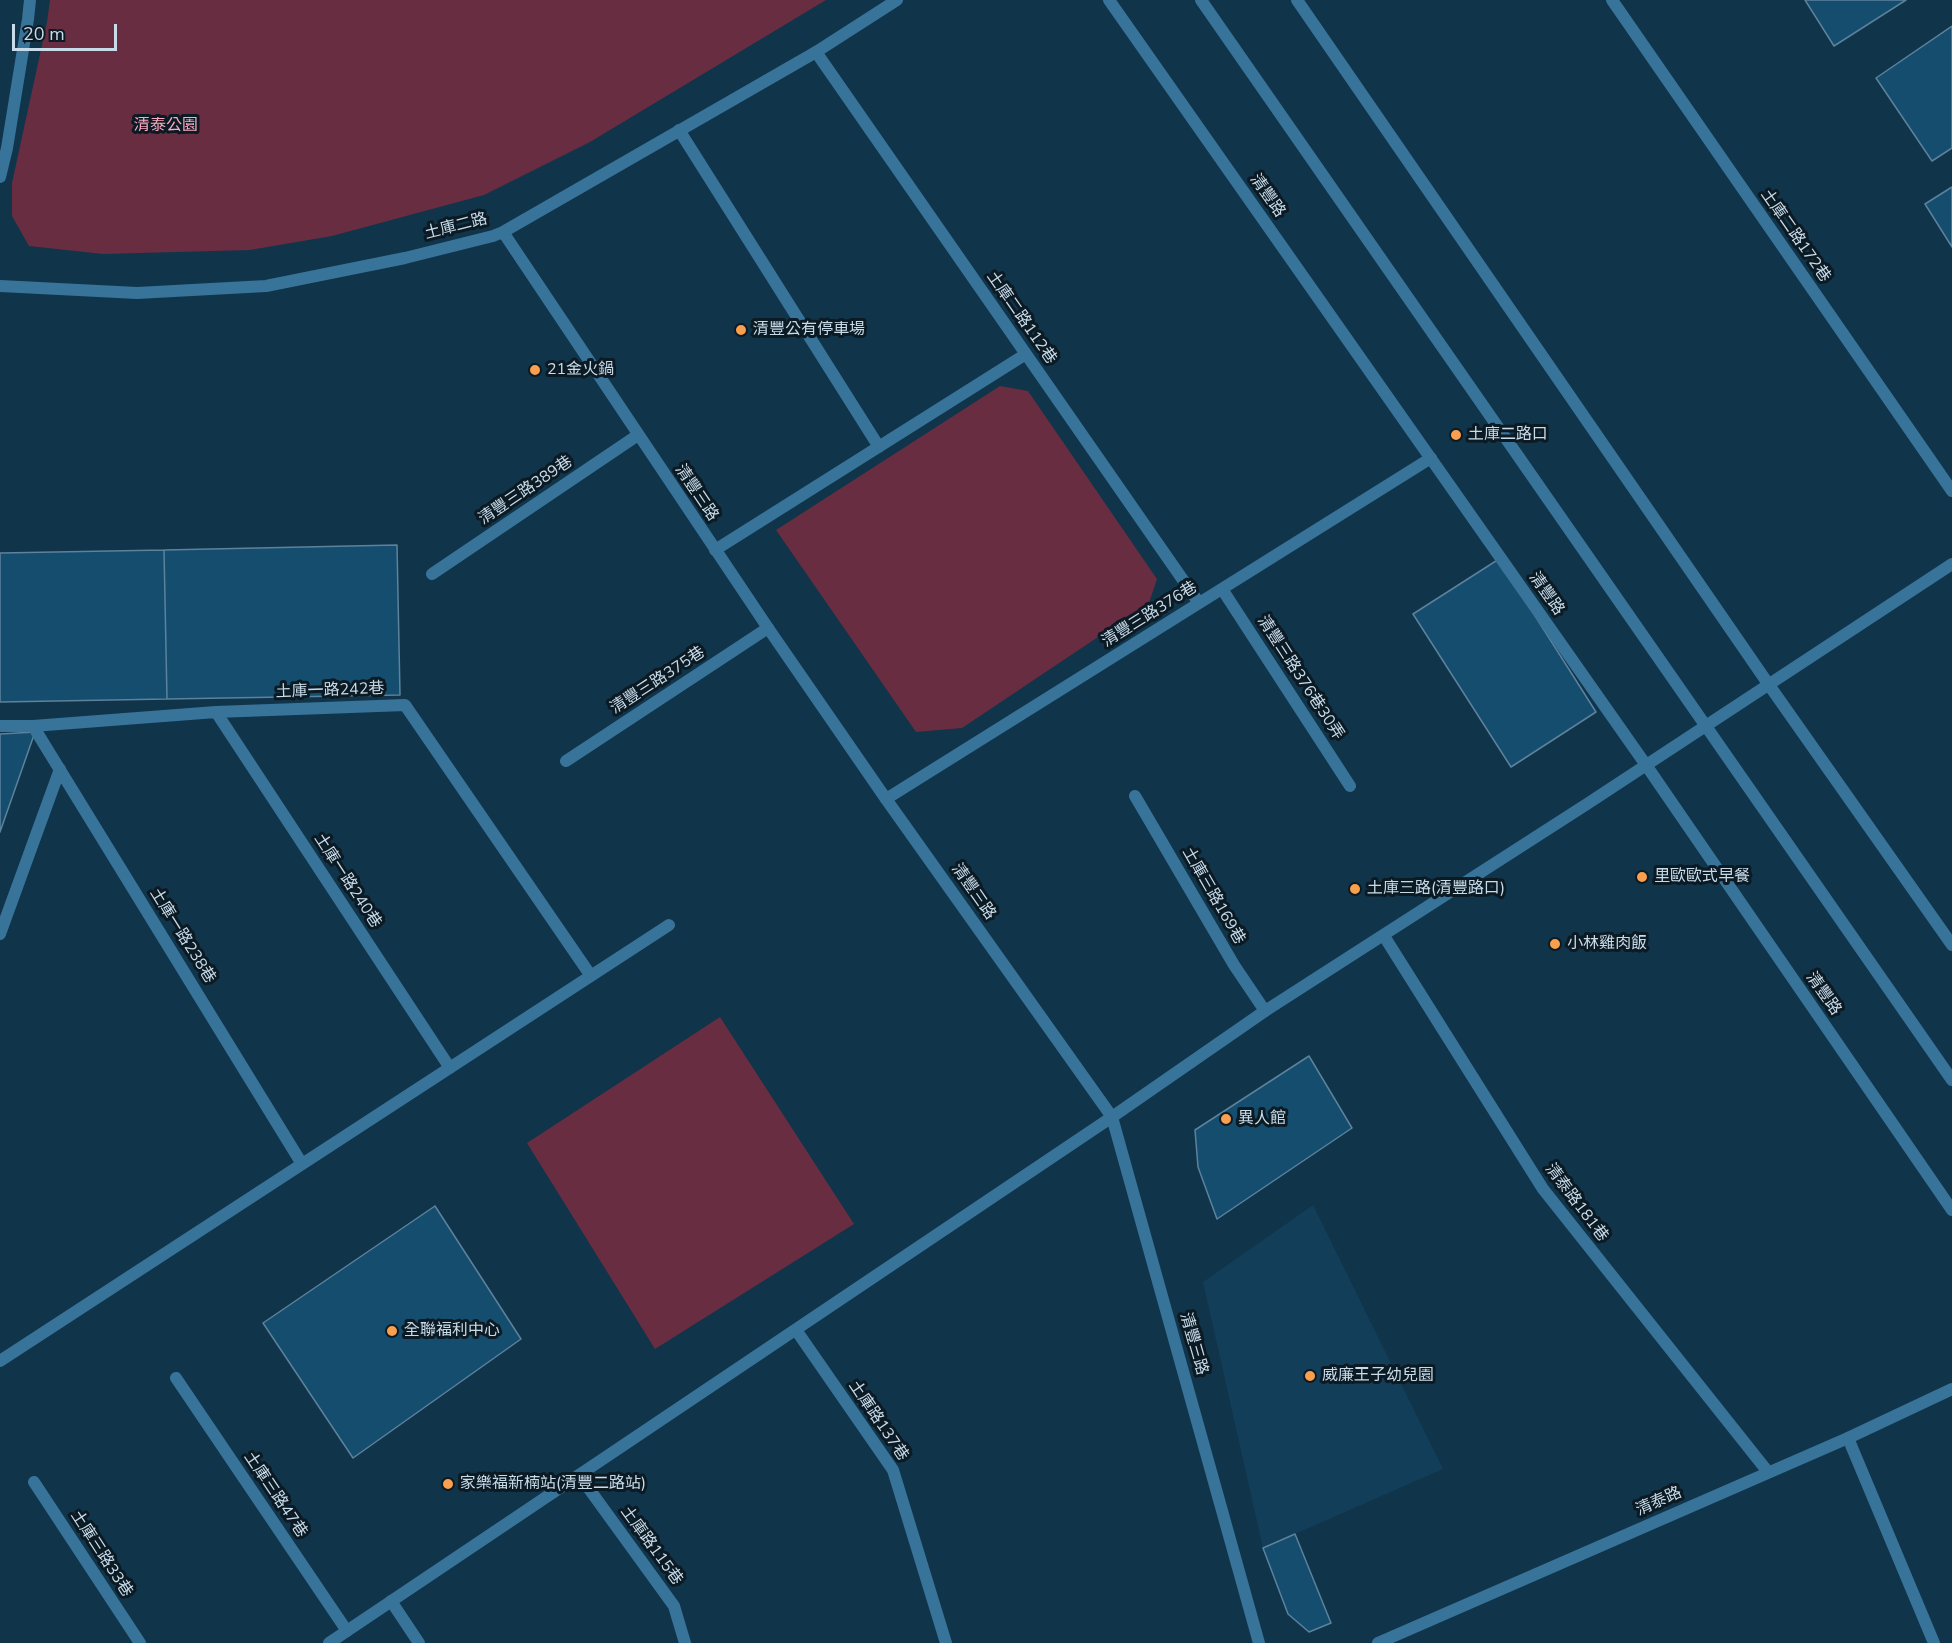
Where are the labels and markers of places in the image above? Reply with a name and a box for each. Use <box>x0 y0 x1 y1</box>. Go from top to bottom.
place label: 清豐公有停車場 <box>753 320 865 340</box>
marker: 清豐公有停車場 <box>734 323 748 337</box>
place label: 21金火鍋 <box>547 360 614 380</box>
marker: 21金火鍋 <box>528 363 542 377</box>
place label: 土庫二路口 <box>1468 425 1548 445</box>
marker: 土庫二路口 <box>1449 428 1463 442</box>
place label: 里歐歐式早餐 <box>1654 867 1750 887</box>
marker: 里歐歐式早餐 <box>1635 870 1649 884</box>
place label: 土庫三路(清豐路口) <box>1367 879 1505 899</box>
marker: 土庫三路(清豐路口) <box>1348 882 1362 896</box>
place label: 小林雞肉飯 <box>1567 934 1647 954</box>
marker: 小林雞肉飯 <box>1548 937 1562 951</box>
place label: 異人館 <box>1238 1109 1286 1129</box>
marker: 異人館 <box>1219 1112 1233 1126</box>
place label: 全聯福利中心 <box>404 1321 500 1341</box>
marker: 全聯福利中心 <box>385 1324 399 1338</box>
place label: 威廉王子幼兒園 <box>1322 1366 1434 1386</box>
marker: 威廉王子幼兒園 <box>1303 1369 1317 1383</box>
place label: 家樂福新楠站(清豐二路站) <box>460 1474 646 1494</box>
marker: 家樂福新楠站(清豐二路站) <box>441 1477 455 1491</box>

